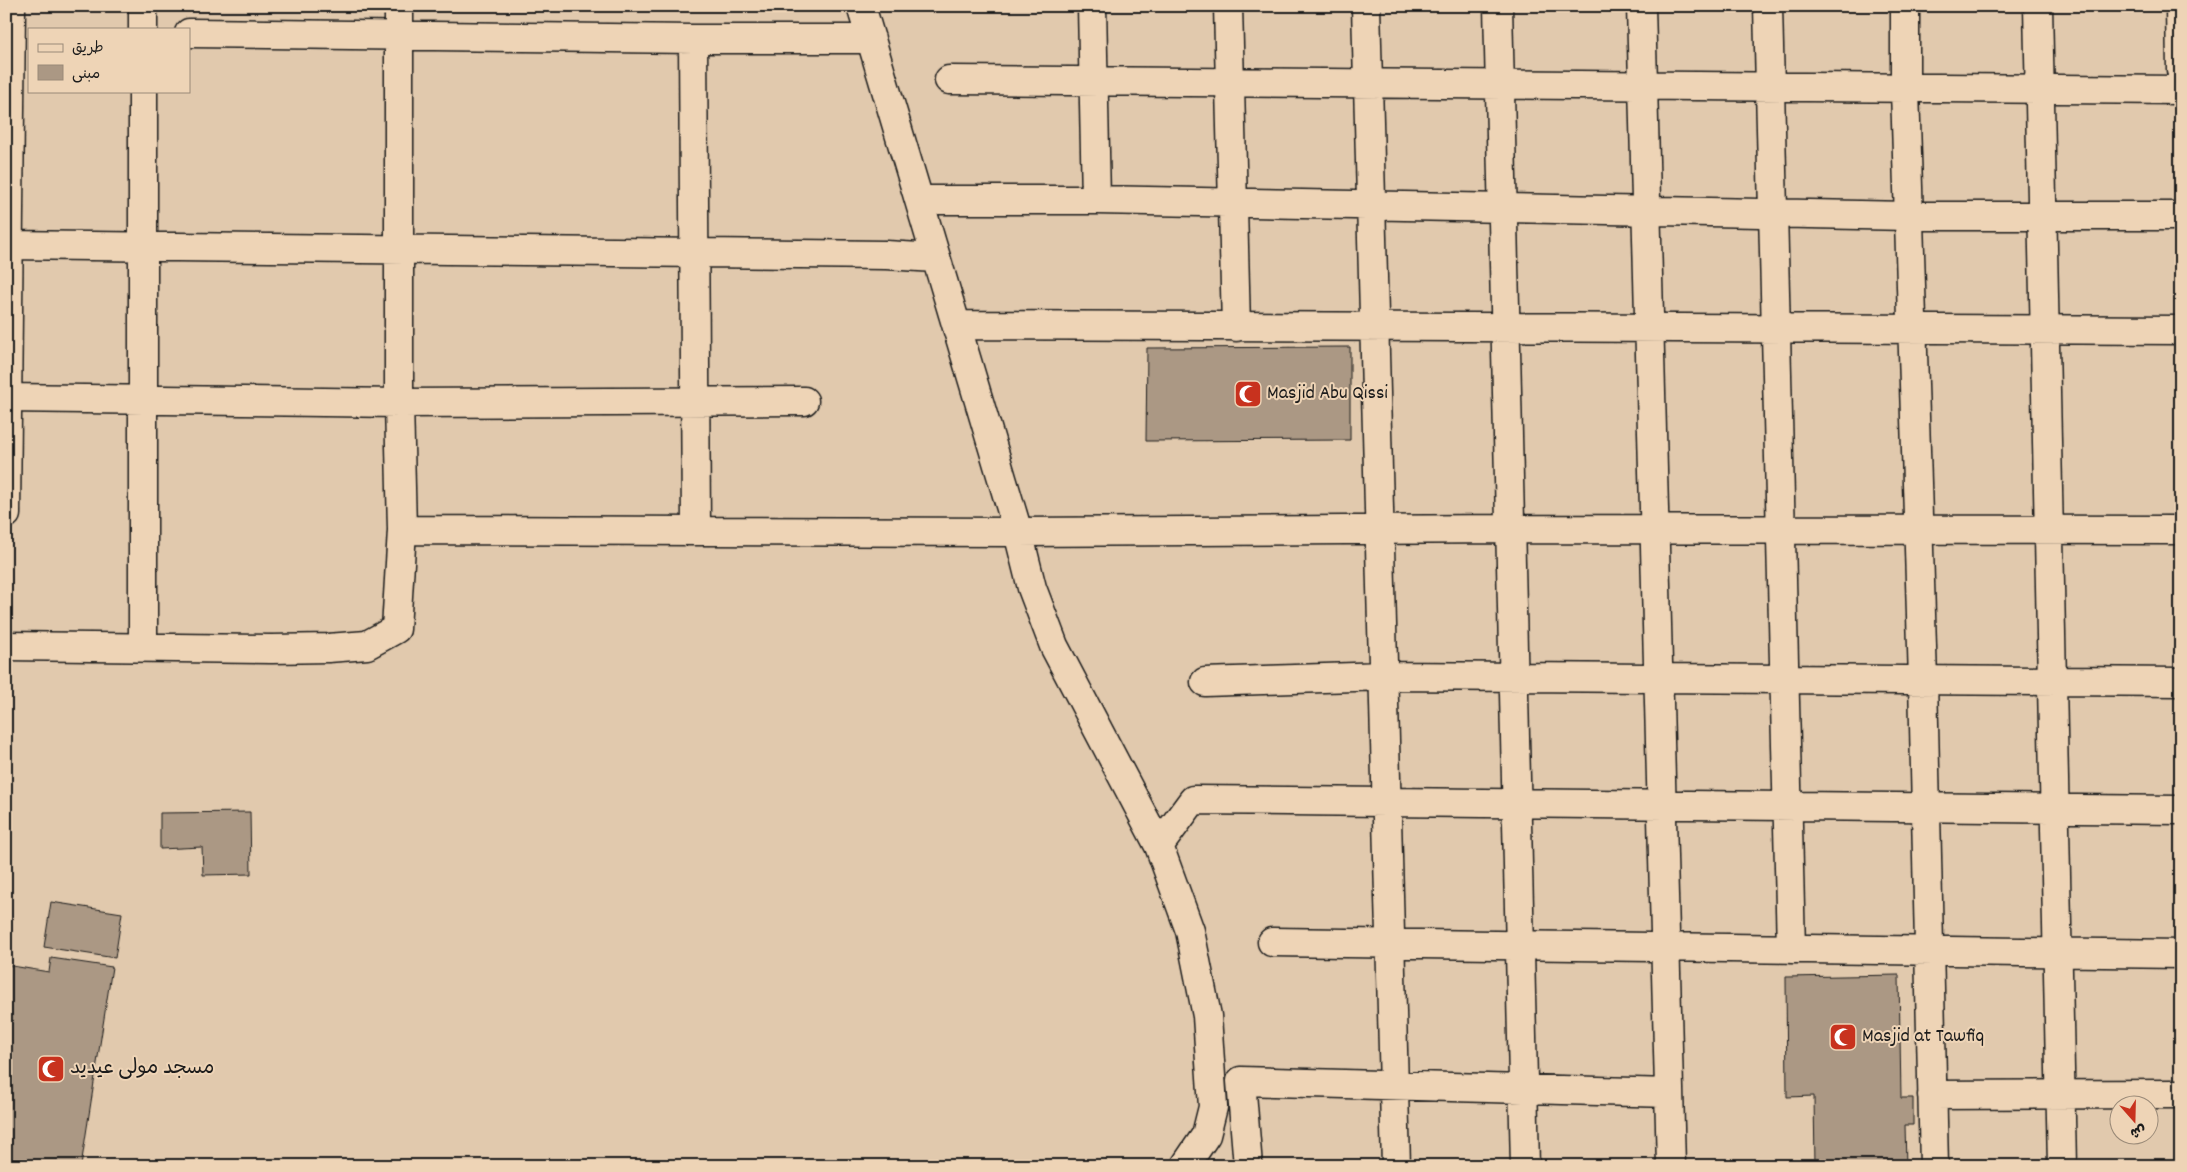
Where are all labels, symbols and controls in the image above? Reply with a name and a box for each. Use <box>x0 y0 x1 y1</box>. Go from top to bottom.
legend <box>28 28 190 92</box>
text: طريق <box>72 38 104 60</box>
text: مبنى <box>72 64 100 86</box>
mosque icon: Masjid Abu Qissi <box>1233 379 1263 409</box>
place label: Masjid Abu Qissi <box>1267 380 1388 408</box>
mosque icon: Masjid at Tawfiq <box>1828 1022 1858 1052</box>
place label: Masjid at Tawfiq <box>1862 1023 1984 1051</box>
mosque icon: مسجد مولى عيديد <box>36 1054 66 1084</box>
place label: مسجد مولى عيديد <box>70 1055 214 1083</box>
north arrow <box>2110 1094 2160 1144</box>
text: ش <box>2127 1118 2148 1142</box>

